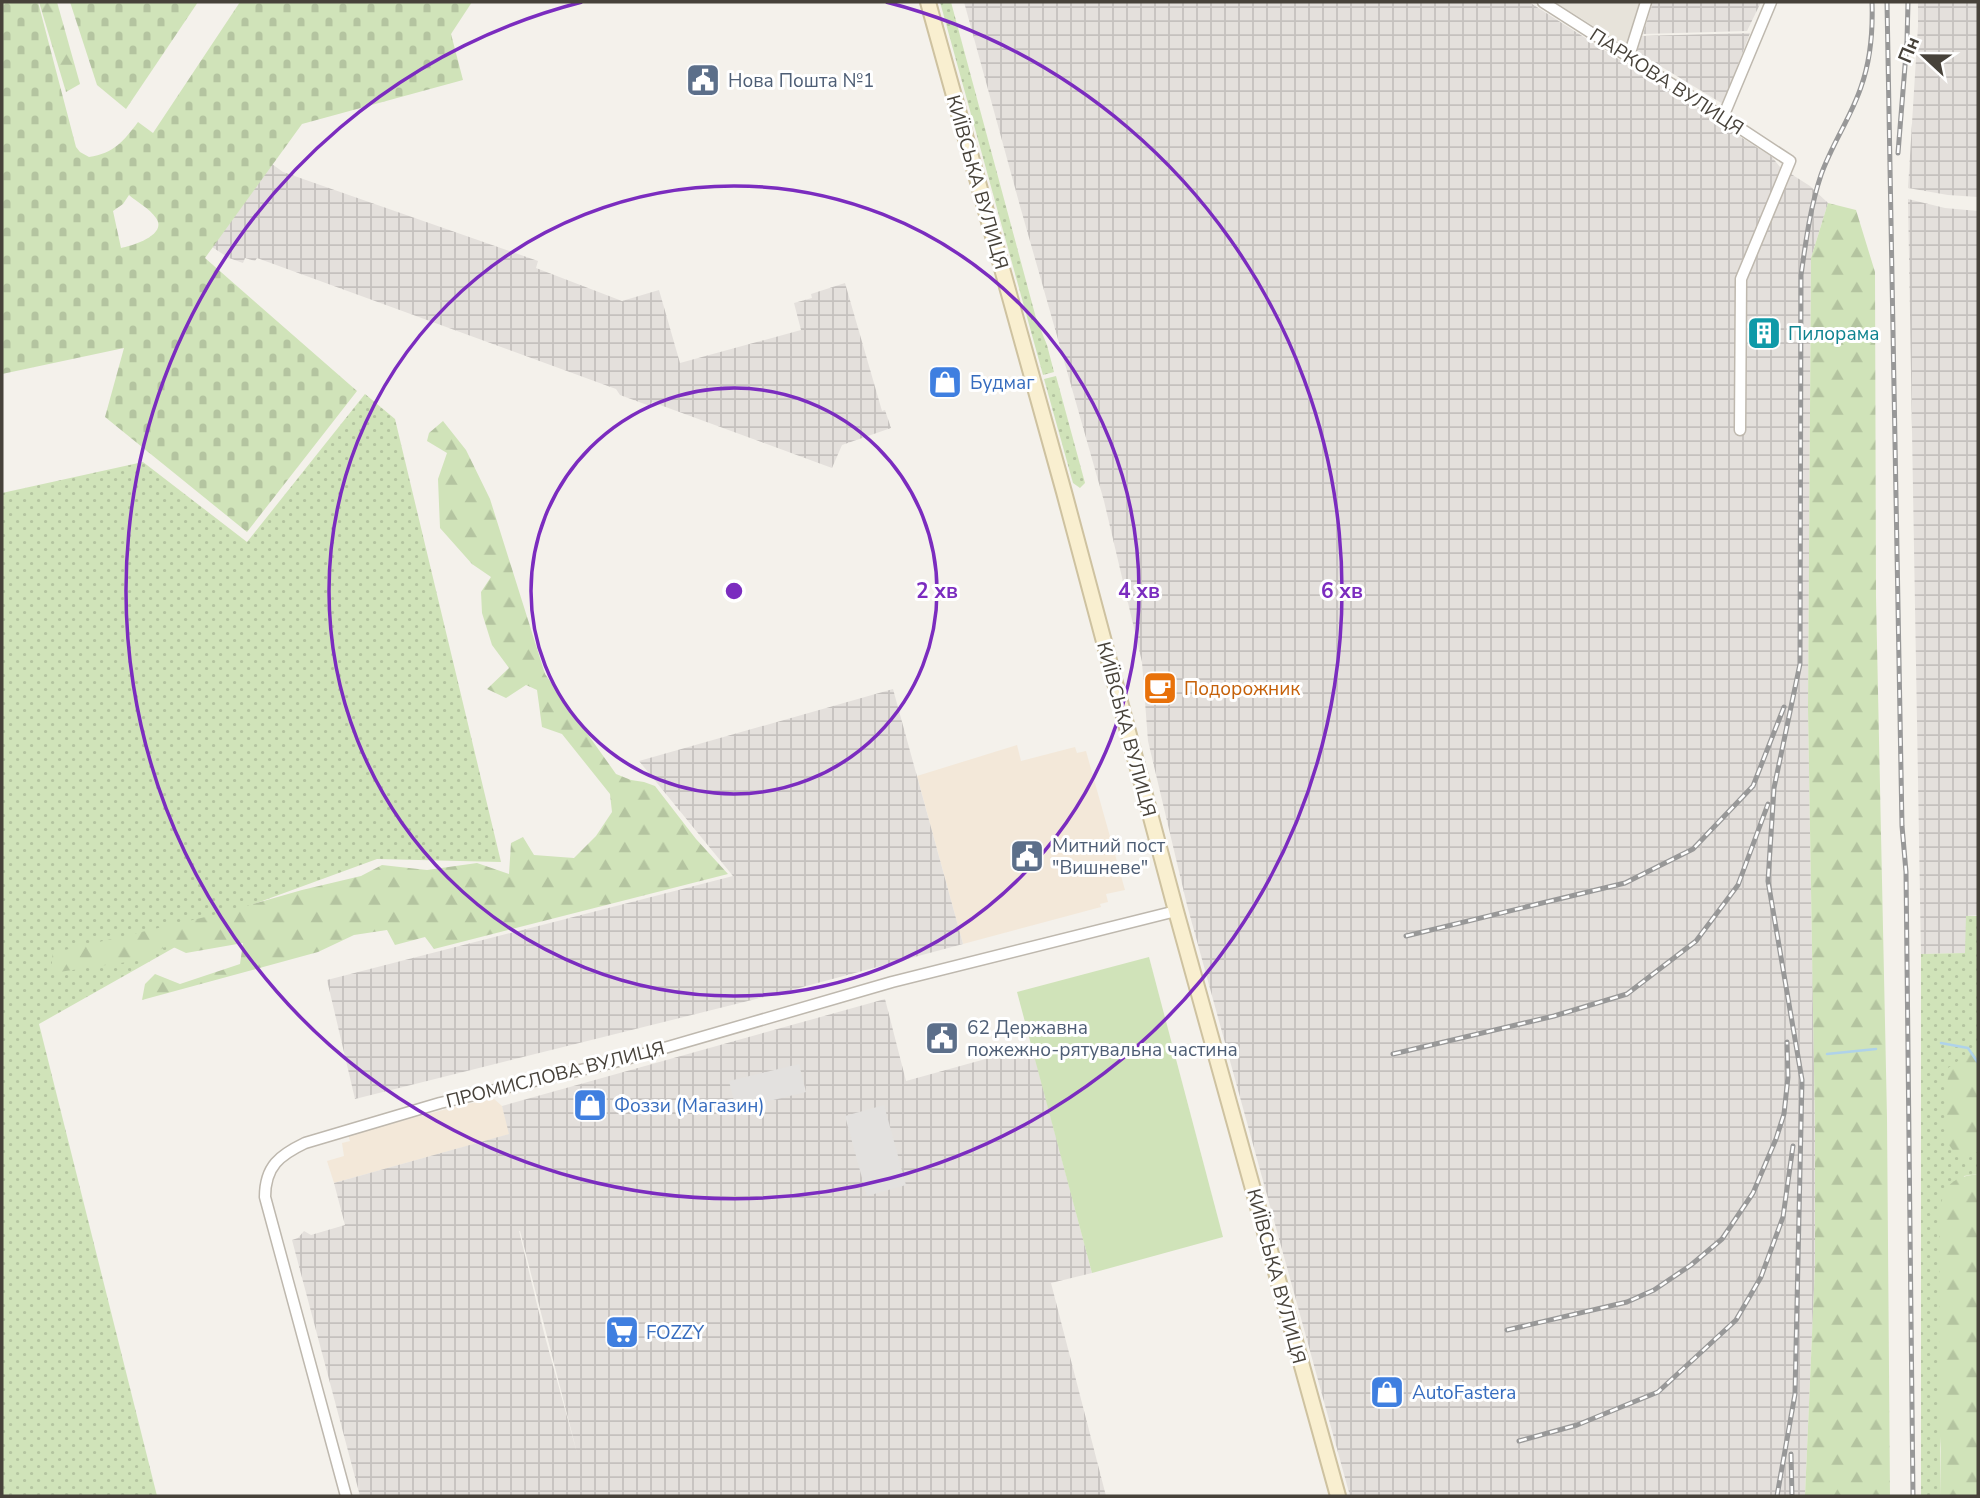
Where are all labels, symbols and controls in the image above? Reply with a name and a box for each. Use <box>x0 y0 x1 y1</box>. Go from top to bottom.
north arrow <box>1889 21 1959 91</box>
street label: ПАРКОВА ВУЛИЦЯ <box>1584 22 1748 141</box>
text: Пн <box>1892 33 1926 67</box>
public building icon: Нова Пошта №1 <box>684 61 722 99</box>
place label: Нова Пошта №1 <box>728 68 875 94</box>
street label: КИЇВСЬКА ВУЛИЦЯ <box>940 92 1014 272</box>
building icon: Пилорама <box>1745 314 1783 352</box>
place label: Пилорама <box>1788 321 1879 347</box>
shop icon: Будмаг <box>926 363 964 401</box>
place label: Будмаг <box>970 370 1035 396</box>
text: 2 хв <box>916 577 958 605</box>
text: 4 хв <box>1118 577 1160 605</box>
text: 6 хв <box>1321 577 1363 605</box>
centre of rings <box>722 579 746 603</box>
street label: КИЇВСЬКА ВУЛИЦЯ <box>1090 639 1162 820</box>
cafe icon: Подорожник <box>1141 669 1179 707</box>
place label: Подорожник <box>1184 676 1300 702</box>
place label: Митний пост "Вишневе" <box>1052 833 1166 881</box>
public building icon: Митний пост "Вишневе" <box>1008 837 1046 875</box>
place label: 62 Державна пожежно-рятувальна частина <box>967 1015 1238 1063</box>
public building icon: 62 Державна пожежно-рятувальна частина <box>923 1019 961 1057</box>
street label: ПРОМИСЛОВА ВУЛИЦЯ <box>443 1035 667 1115</box>
shop icon: Фоззи (Магазин) <box>571 1086 609 1124</box>
place label: Фоззи (Магазин) <box>614 1093 764 1119</box>
street label: КИЇВСЬКА ВУЛИЦЯ <box>1240 1186 1312 1367</box>
supermarket icon: FOZZY <box>603 1313 641 1351</box>
place label: FOZZY <box>646 1320 705 1346</box>
shop icon: AutoFastera <box>1368 1373 1406 1411</box>
place label: AutoFastera <box>1412 1380 1516 1406</box>

